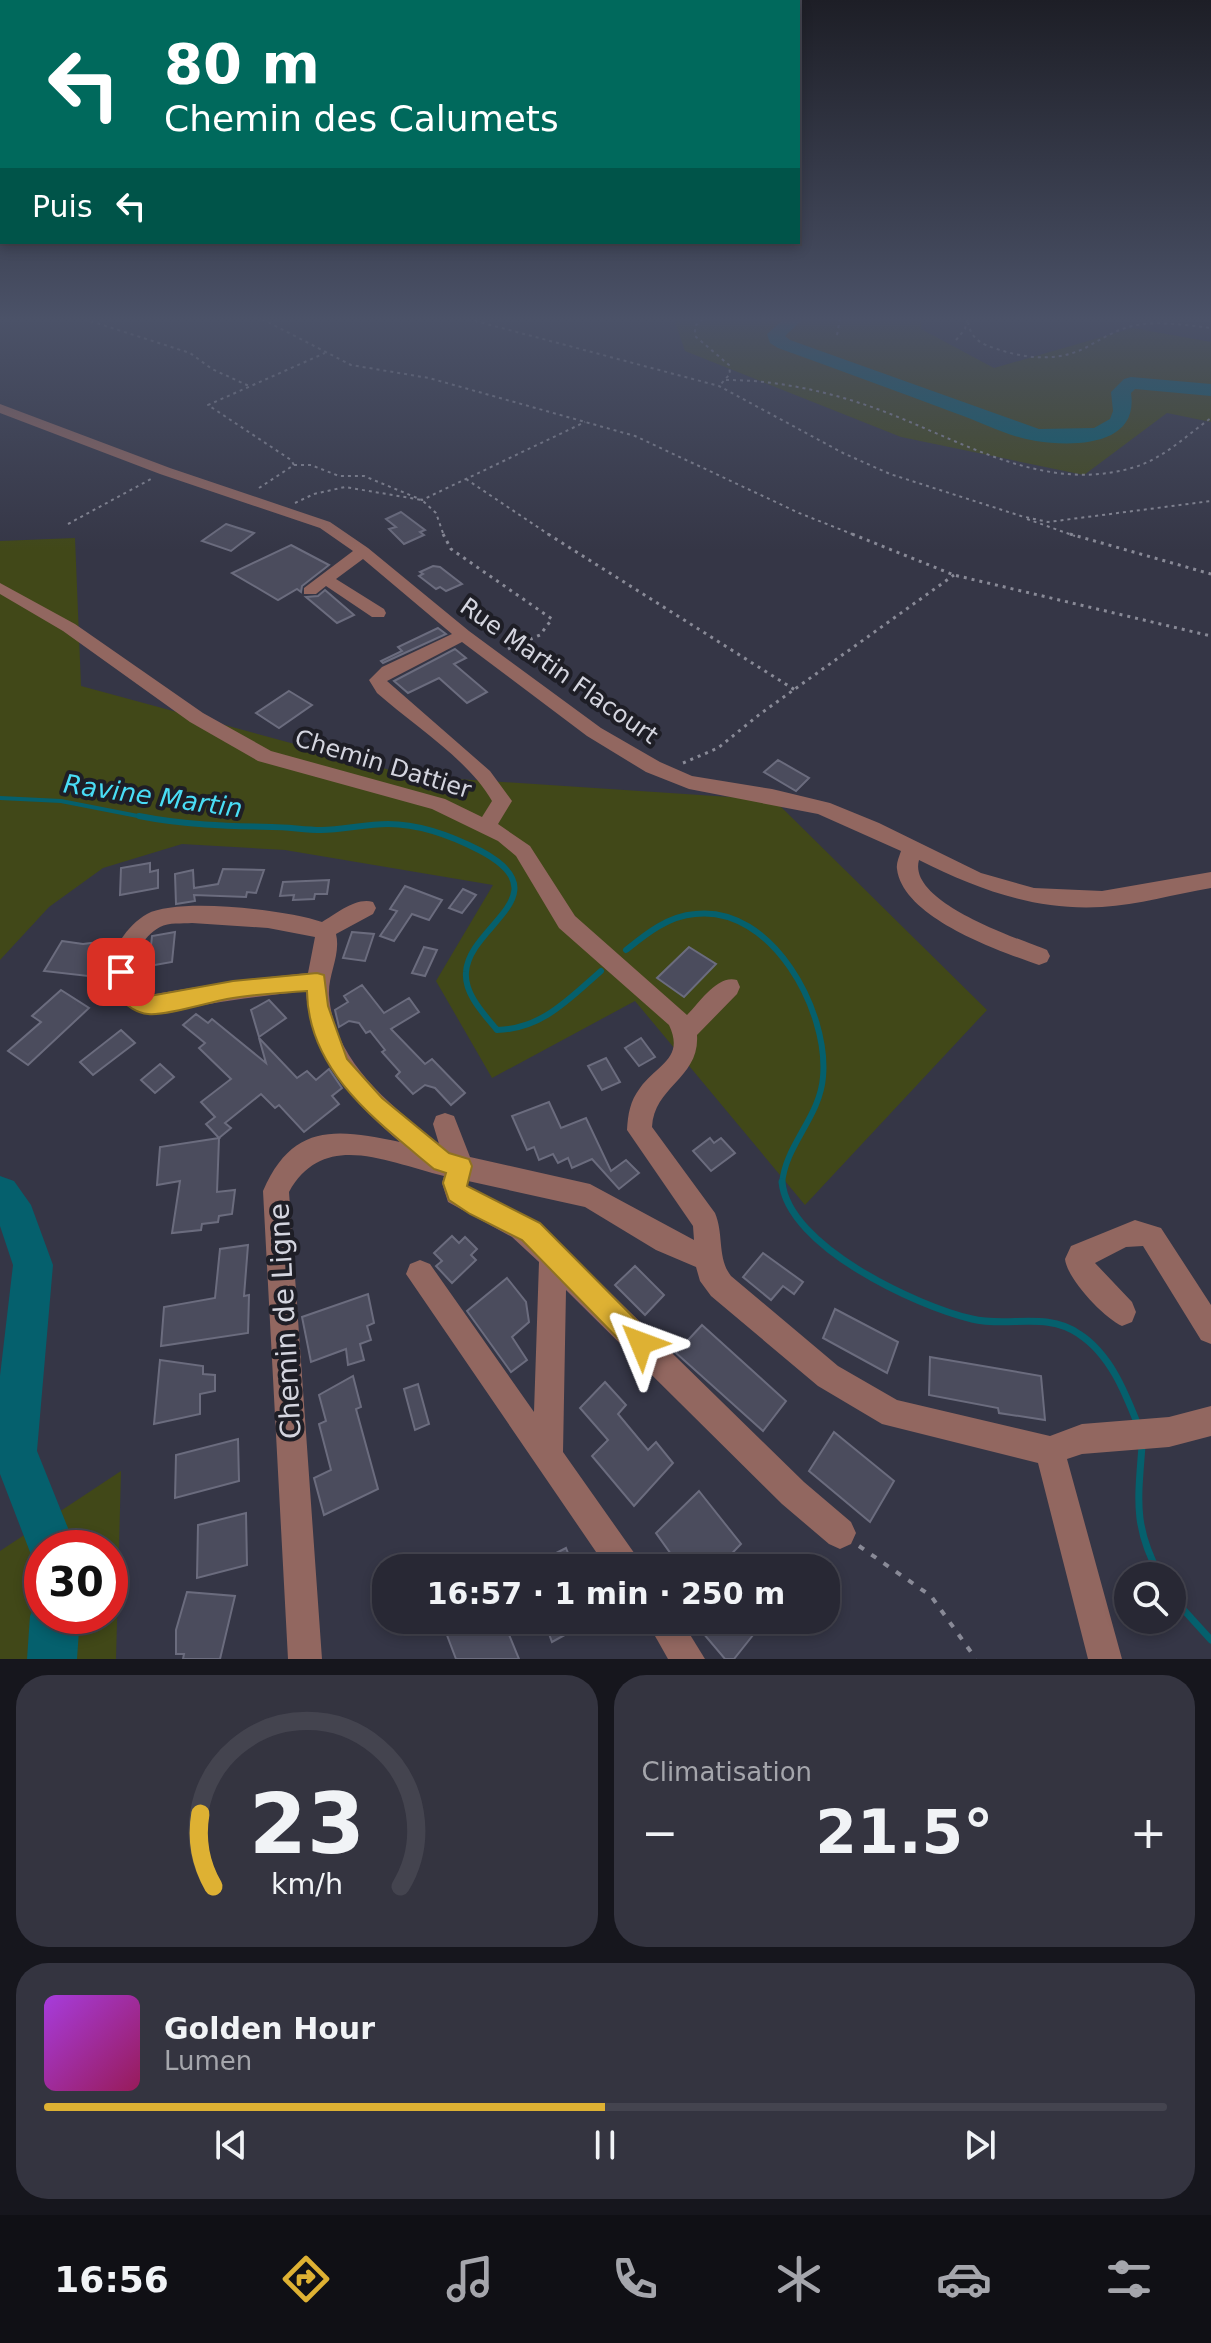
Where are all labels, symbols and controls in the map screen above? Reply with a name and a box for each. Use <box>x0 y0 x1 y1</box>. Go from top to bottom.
text: 80 m <box>164 31 320 96</box>
icon: left <box>32 32 136 136</box>
text: Chemin des Calumets <box>164 98 559 139</box>
icon: left <box>109 184 153 228</box>
text: Puis <box>32 189 93 224</box>
street label: Rue Martin Flacourt <box>455 592 663 750</box>
street label: Chemin Dattier <box>291 724 475 804</box>
water label: Ravine Martin <box>62 769 244 823</box>
pin <box>87 938 155 1006</box>
icon: arrive <box>99 950 143 994</box>
street label: Chemin de Ligne <box>262 1202 308 1440</box>
position arrow <box>599 1301 683 1385</box>
speed limit sign: 30 <box>24 1530 128 1634</box>
map controls <box>1114 1562 1186 1634</box>
button: search <box>1114 1562 1186 1634</box>
text: 16:57 · 1 min · 250 m <box>427 1576 785 1611</box>
text: Climatisation <box>642 1757 812 1787</box>
text: 23 <box>249 1776 365 1873</box>
text: 21.5° <box>815 1797 993 1867</box>
text: − <box>642 1807 678 1858</box>
text: + <box>1130 1807 1167 1858</box>
text: km/h <box>271 1867 343 1901</box>
text: Golden Hour <box>164 2011 375 2046</box>
text: Lumen <box>164 2046 252 2076</box>
icon: previous <box>209 2123 253 2167</box>
icon: pause <box>583 2123 627 2167</box>
icon: next <box>958 2123 1002 2167</box>
icon: directions <box>278 2251 334 2307</box>
icon: music <box>442 2251 498 2307</box>
icon: phone <box>607 2251 663 2307</box>
icon: climate <box>771 2251 827 2307</box>
icon: car <box>936 2251 992 2307</box>
icon: filters <box>1101 2251 1157 2307</box>
text: 16:56 <box>54 2259 169 2300</box>

